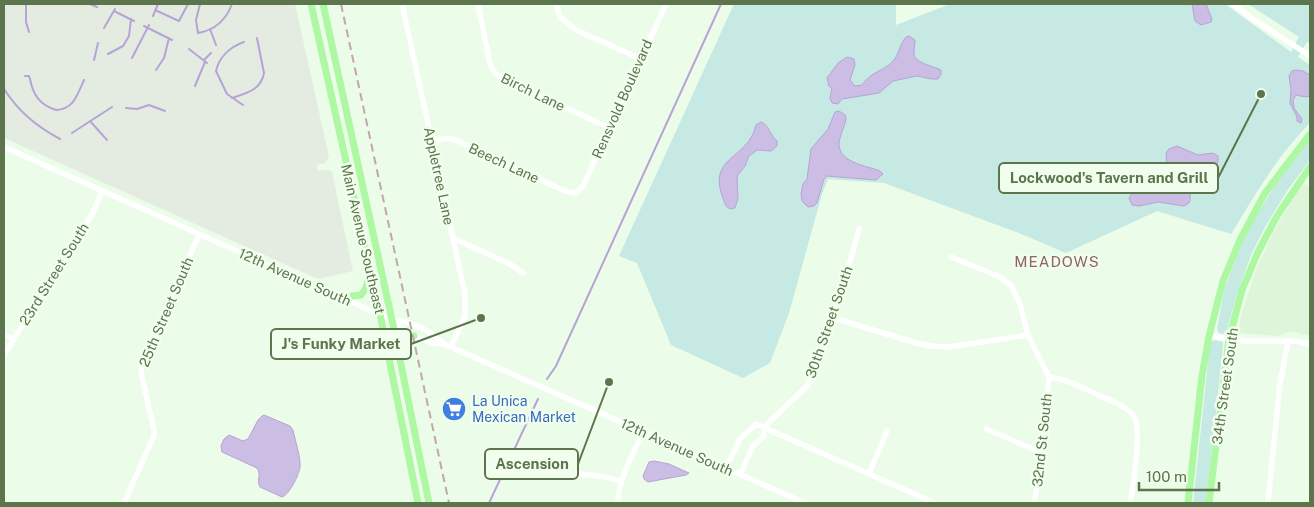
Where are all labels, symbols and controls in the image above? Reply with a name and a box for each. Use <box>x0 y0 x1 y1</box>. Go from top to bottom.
street label: Rensvold Boulevard <box>589 37 655 161</box>
street label: Birch Lane <box>499 70 568 114</box>
street label: Appletree Lane <box>421 126 457 226</box>
street label: Beech Lane <box>466 140 542 186</box>
street label: Main Avenue Southeast <box>338 163 388 315</box>
callout: Lockwood's Tavern and Grill <box>999 163 1218 193</box>
text: Lockwood's Tavern and Grill <box>1010 169 1208 186</box>
street label: 23rd Street South <box>16 220 92 328</box>
street label: 12th Avenue South <box>236 245 354 309</box>
district label: MEADOWS <box>1014 253 1100 270</box>
street label: 25th Street South <box>136 255 196 369</box>
street label: 30th Street South <box>802 264 856 380</box>
street label: 34th Street South <box>1209 327 1241 445</box>
callout: J's Funky Market <box>271 329 411 359</box>
text: J's Funky Market <box>281 335 401 352</box>
street label: 32nd St South <box>1029 392 1055 488</box>
place label: La Unica Mexican Market <box>472 393 576 425</box>
supermarket icon: La Unica Mexican Market <box>441 396 467 422</box>
street label: 12th Avenue South <box>618 415 736 479</box>
callout: Ascension <box>485 449 578 479</box>
text: Ascension <box>495 455 569 472</box>
scale bar <box>1139 460 1219 492</box>
text: 100 m <box>1146 468 1187 485</box>

